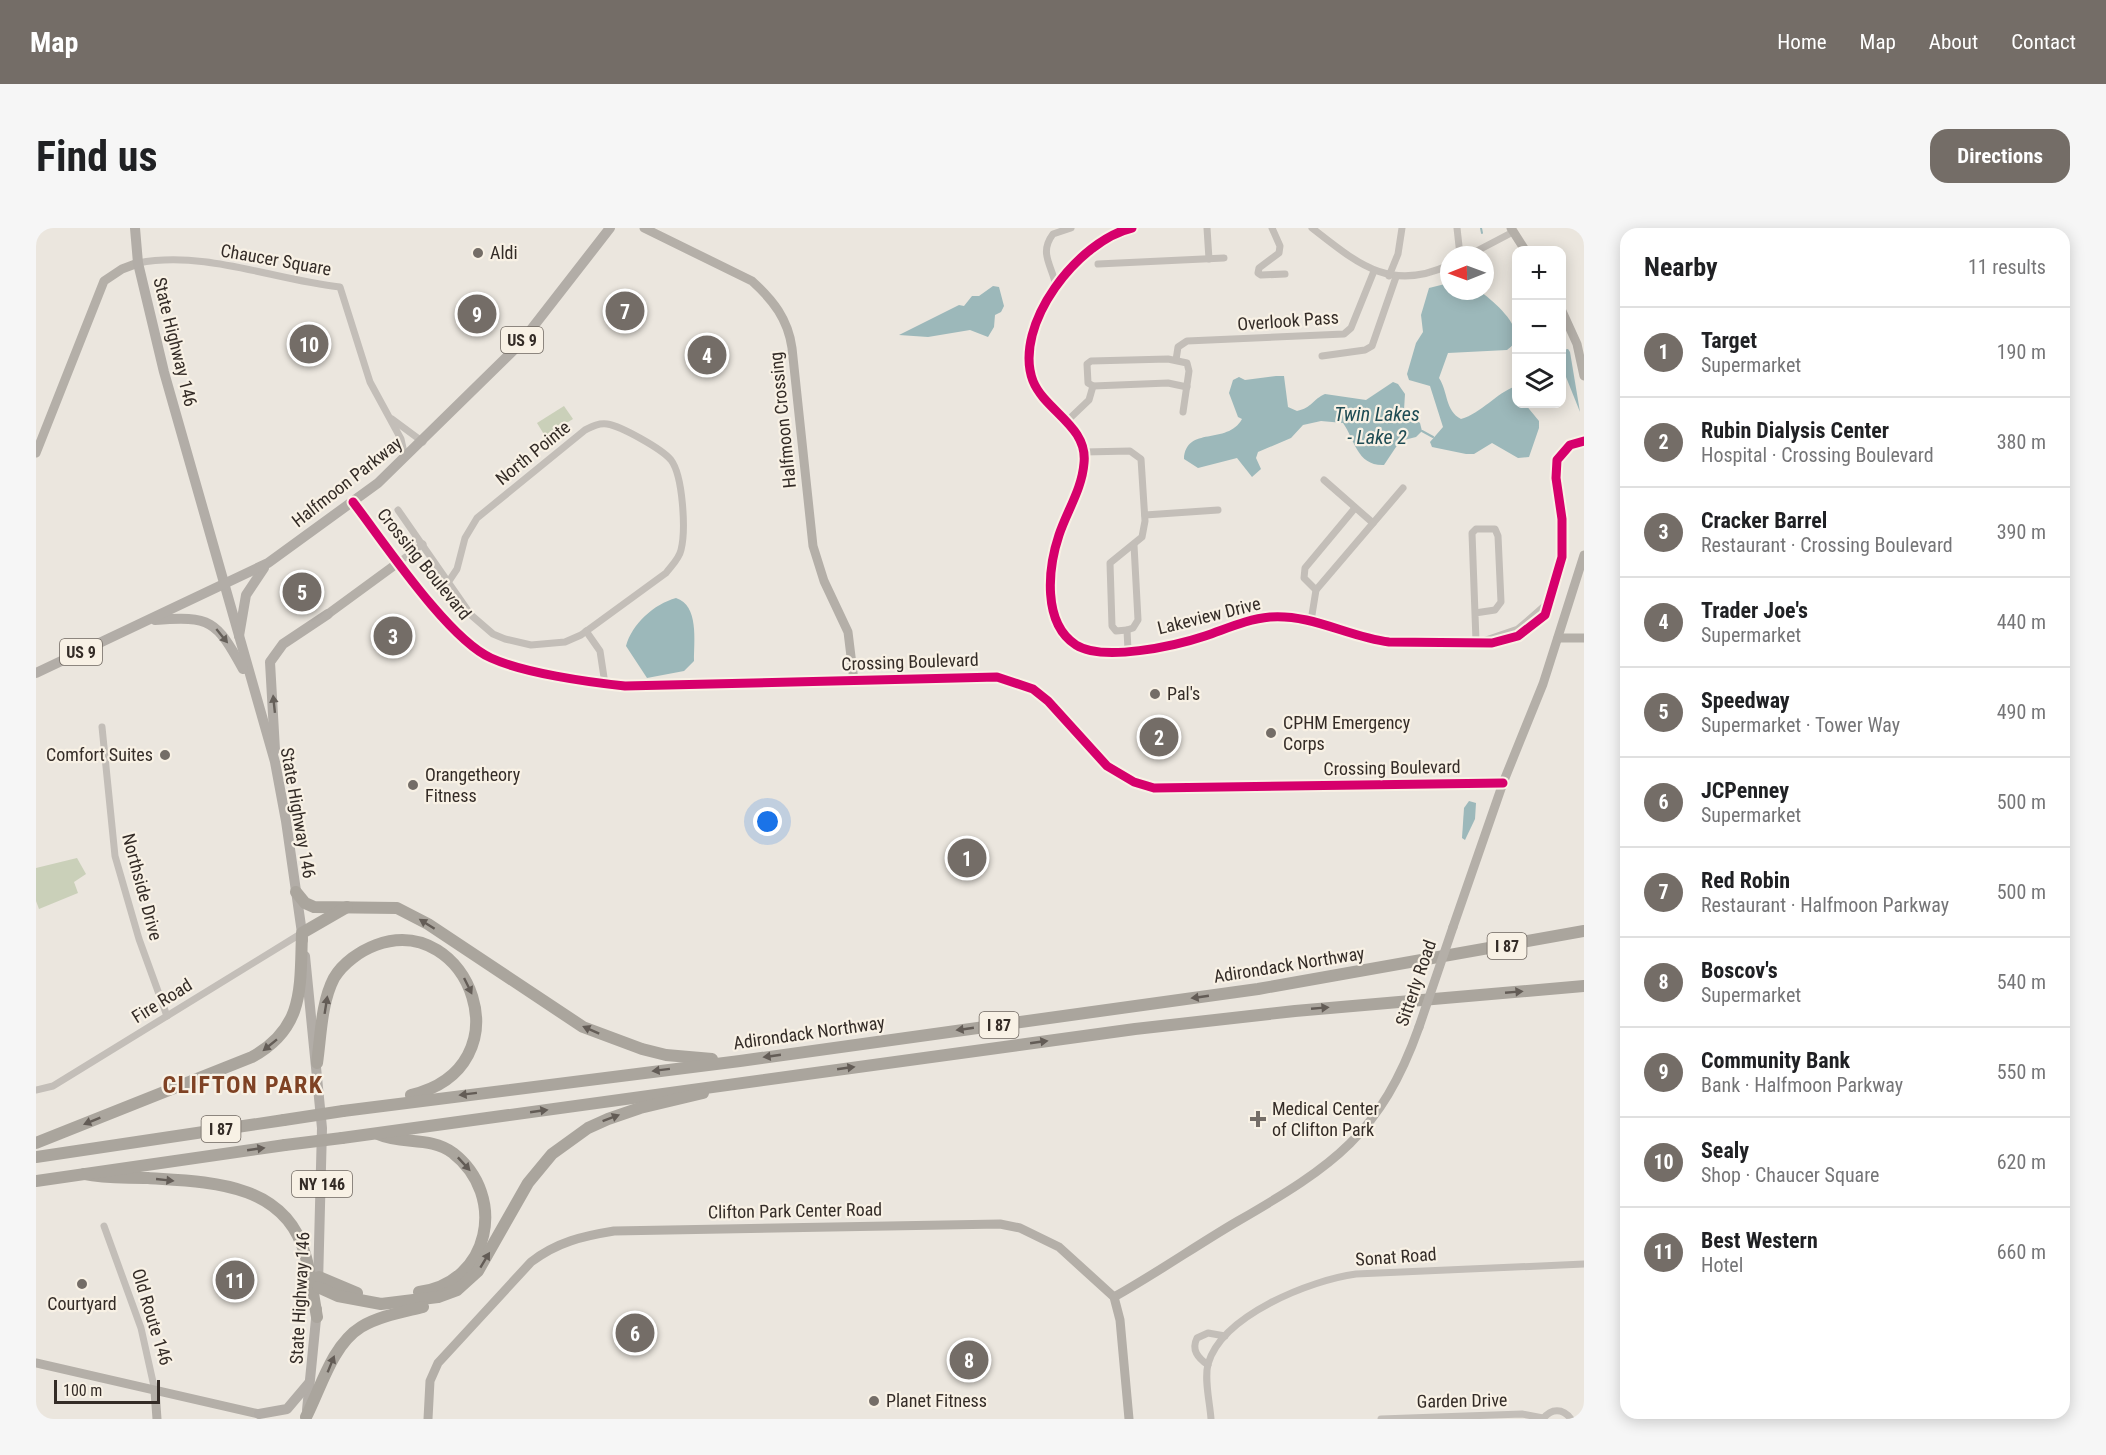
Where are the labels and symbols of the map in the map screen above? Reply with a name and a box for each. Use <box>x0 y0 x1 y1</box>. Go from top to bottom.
street label: Chaucer Square <box>219 239 333 280</box>
place label: Aldi <box>490 242 518 263</box>
marker: Aldi <box>471 246 485 260</box>
north arrow <box>1440 246 1494 300</box>
street label: State Highway 146 <box>149 275 202 409</box>
pin: 7 <box>606 288 644 334</box>
pin: 9 <box>458 292 496 337</box>
street label: Overlook Pass <box>1237 306 1339 335</box>
pin: 10 <box>290 322 328 366</box>
road number: US 9 <box>501 327 543 353</box>
pin: 4 <box>688 332 726 378</box>
street label: Halfmoon Crossing <box>765 351 800 489</box>
water label: Twin Lakes - Lake 2 <box>1334 402 1420 449</box>
street label: North Pointe <box>491 416 574 489</box>
street label: Halfmoon Parkway <box>287 432 406 531</box>
street label: Crossing Boulevard <box>373 504 476 624</box>
pin: 5 <box>282 570 322 614</box>
street label: Lakeview Drive <box>1155 593 1263 638</box>
pin: 3 <box>374 614 412 658</box>
one-way arrow <box>216 628 228 643</box>
road number: US 9 <box>60 639 102 665</box>
street label: Crossing Boulevard <box>841 649 979 674</box>
place label: Pal's <box>1167 683 1200 704</box>
marker: Pal's <box>1148 687 1162 701</box>
one-way arrow <box>269 694 278 713</box>
place label: CPHM Emergency Corps <box>1283 712 1411 754</box>
pin: 2 <box>1140 714 1178 760</box>
marker: CPHM Emergency Corps <box>1264 726 1278 740</box>
place label: Comfort Suites <box>46 744 153 765</box>
street label: State Highway 146 <box>277 746 320 880</box>
marker: Comfort Suites <box>158 748 172 762</box>
street label: Crossing Boulevard <box>1323 756 1461 779</box>
place label: Orangetheory Fitness <box>425 764 521 806</box>
marker: Orangetheory Fitness <box>406 778 420 792</box>
your location <box>753 807 782 836</box>
street label: Northside Drive <box>118 831 167 943</box>
pin: 1 <box>948 836 986 880</box>
one-way arrow <box>419 919 436 930</box>
road number: I 87 <box>1488 933 1526 959</box>
street label: Sitterly Road <box>1391 937 1440 1029</box>
street label: Adirondack Northway <box>1212 942 1366 987</box>
street label: Fire Road <box>128 974 196 1027</box>
one-way arrow <box>464 978 473 995</box>
one-way arrow <box>1505 987 1524 997</box>
one-way arrow <box>1190 992 1209 1001</box>
one-way arrow <box>322 996 331 1015</box>
one-way arrow <box>1311 1004 1330 1013</box>
street label: Adirondack Northway <box>732 1011 886 1054</box>
road number: I 87 <box>980 1012 1018 1038</box>
one-way arrow <box>956 1025 975 1034</box>
one-way arrow <box>582 1026 599 1035</box>
one-way arrow <box>1030 1037 1049 1047</box>
one-way arrow <box>262 1038 278 1051</box>
one-way arrow <box>763 1052 782 1061</box>
one-way arrow <box>837 1063 856 1073</box>
one-way arrow <box>652 1066 671 1075</box>
district label: CLIFTON PARK <box>162 1071 324 1099</box>
one-way arrow <box>458 1089 477 1099</box>
place label: Medical Center of Clifton Park <box>1272 1098 1379 1140</box>
one-way arrow <box>529 1106 548 1115</box>
marker: Medical Center of Clifton Park <box>1249 1110 1267 1128</box>
one-way arrow <box>602 1113 620 1123</box>
one-way arrow <box>82 1116 100 1126</box>
road number: I 87 <box>202 1116 240 1142</box>
one-way arrow <box>247 1144 266 1153</box>
one-way arrow <box>457 1156 470 1171</box>
road number: NY 146 <box>292 1171 352 1197</box>
one-way arrow <box>156 1175 175 1185</box>
street label: Clifton Park Center Road <box>708 1198 882 1223</box>
street label: State Highway 146 <box>286 1231 313 1365</box>
street label: Sonat Road <box>1355 1243 1437 1270</box>
one-way arrow <box>480 1252 491 1268</box>
pin: 11 <box>216 1258 254 1302</box>
street label: Old Route 146 <box>128 1266 177 1368</box>
marker: Courtyard <box>75 1277 89 1291</box>
place label: Courtyard <box>47 1293 117 1314</box>
pin: 6 <box>616 1310 654 1356</box>
pin: 8 <box>950 1338 988 1382</box>
one-way arrow <box>326 1355 336 1373</box>
scale bar <box>54 1377 160 1404</box>
street label: Garden Drive <box>1416 1389 1508 1412</box>
place label: Planet Fitness <box>886 1390 987 1411</box>
marker: Planet Fitness <box>867 1394 881 1408</box>

